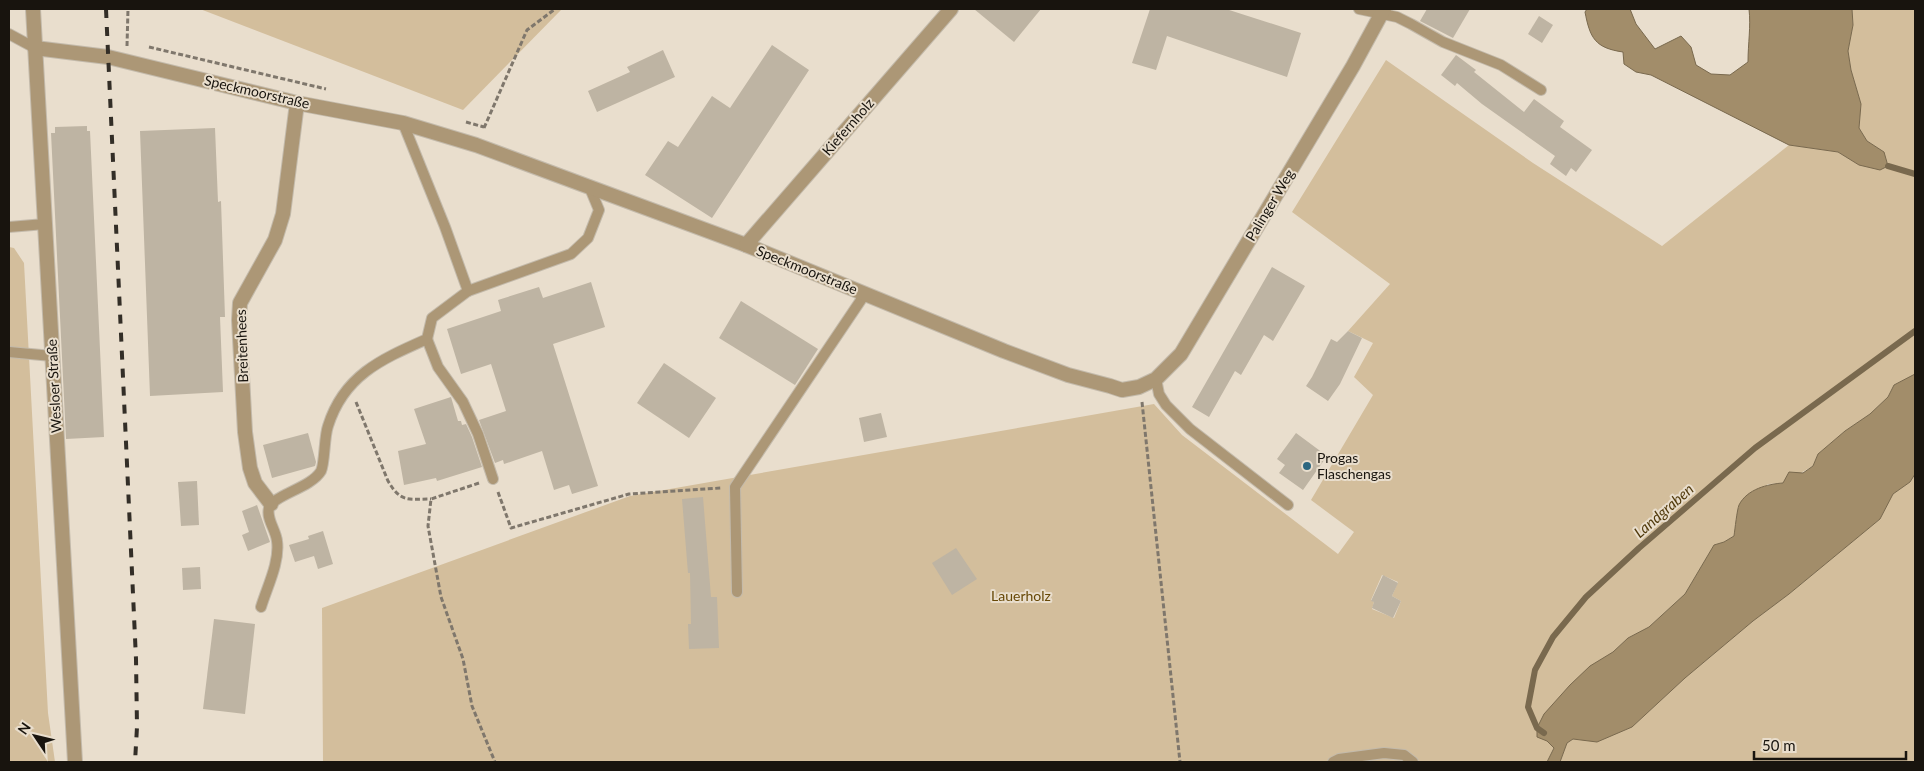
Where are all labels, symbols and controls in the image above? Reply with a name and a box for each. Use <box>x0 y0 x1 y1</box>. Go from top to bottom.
street label: Speckmoorstraße <box>203 71 311 112</box>
street label: Kiefernholz <box>818 95 877 159</box>
street label: Palinger Weg <box>1241 166 1298 244</box>
street label: Speckmoorstraße <box>754 242 860 298</box>
street label: Breitenhees <box>232 309 251 383</box>
street label: Wesloer Straße <box>43 339 64 433</box>
place label: Progas Flaschengas <box>1317 449 1391 482</box>
marker: Progas Flaschengas <box>1301 460 1313 472</box>
water label: Landgraben <box>1630 479 1697 541</box>
park label: Lauerholz <box>991 587 1051 604</box>
north arrow <box>10 711 60 761</box>
text: N <box>14 719 34 738</box>
scale bar <box>1754 728 1906 760</box>
text: 50 m <box>1762 736 1796 754</box>

